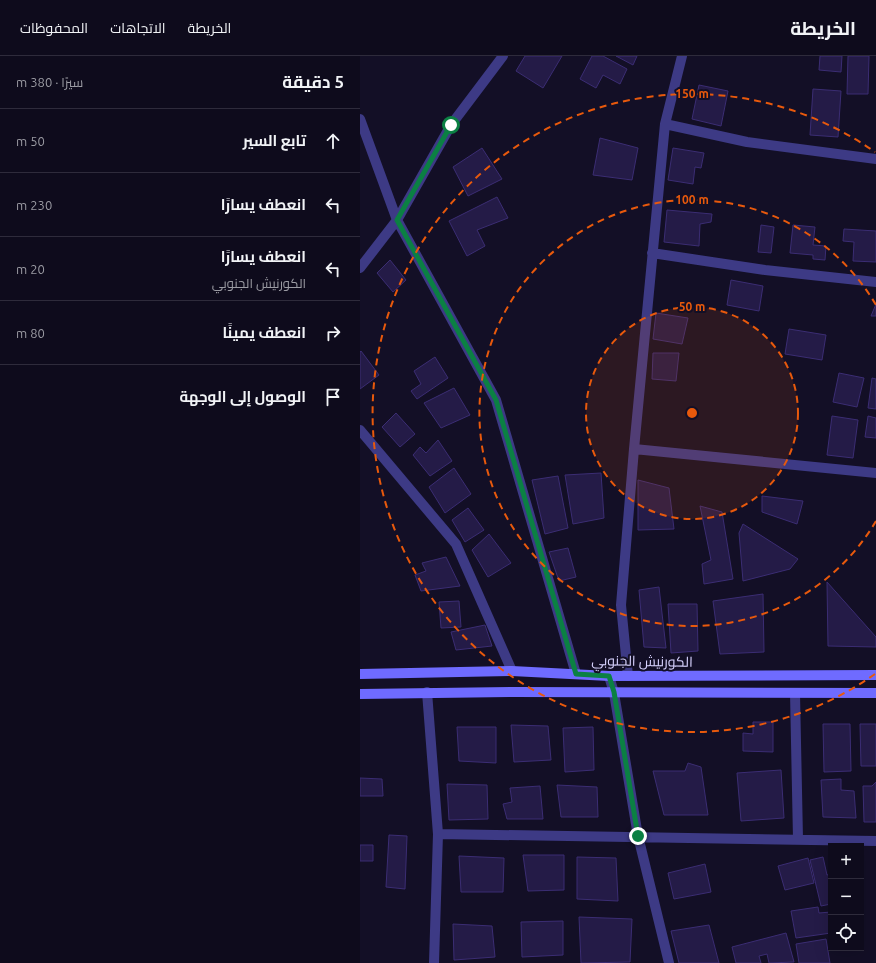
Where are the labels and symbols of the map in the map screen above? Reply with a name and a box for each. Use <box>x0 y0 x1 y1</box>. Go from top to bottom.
text: 150 m <box>675 87 709 100</box>
route start <box>442 116 460 134</box>
text: 100 m <box>675 193 709 206</box>
text: 50 m <box>679 300 705 313</box>
centre of rings <box>685 406 699 420</box>
street label: الكورنيش الجنوبي <box>591 652 693 674</box>
route end <box>629 827 647 845</box>

